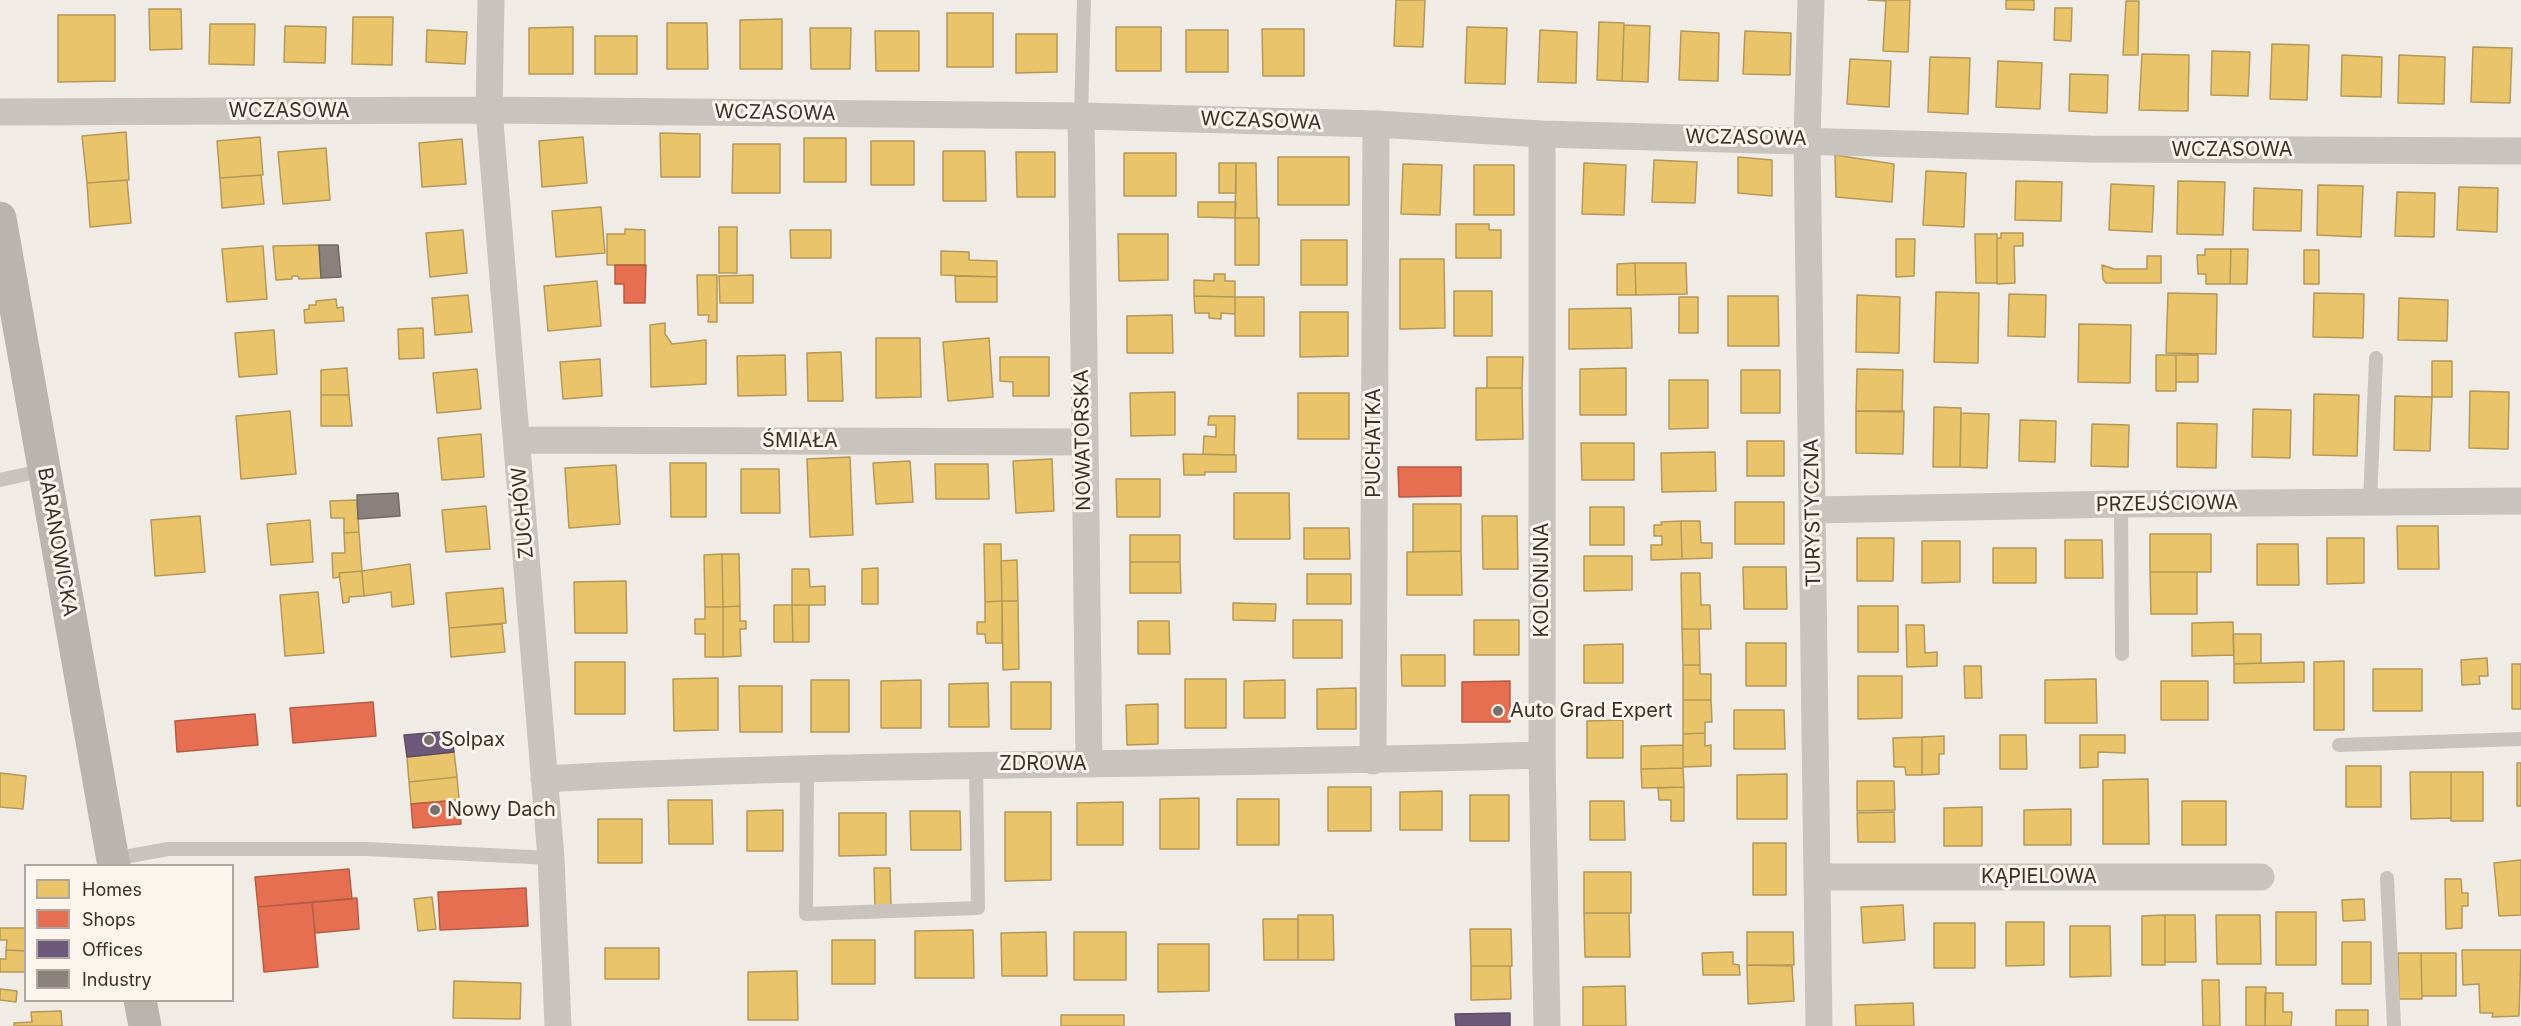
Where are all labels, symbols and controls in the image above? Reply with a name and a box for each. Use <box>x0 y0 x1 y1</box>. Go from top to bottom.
street label: WCZASOWA <box>228 99 350 123</box>
street label: WCZASOWA <box>714 100 836 126</box>
street label: WCZASOWA <box>1200 107 1322 135</box>
street label: WCZASOWA <box>1685 125 1807 151</box>
street label: WCZASOWA <box>2171 138 2293 162</box>
street label: NOWATORSKA <box>1070 369 1096 511</box>
street label: PUCHATKA <box>1362 388 1386 498</box>
street label: ŚMIAŁA <box>762 429 838 453</box>
street label: TURYSTYCZNA <box>1800 438 1826 588</box>
street label: BARANOWICKA <box>32 466 82 618</box>
street label: ZUCHÓW <box>507 466 539 560</box>
street label: PRZEJŚCIOWA <box>2096 491 2238 517</box>
street label: KOLONIJNA <box>1530 523 1554 637</box>
place label: Auto Grad Expert <box>1510 699 1672 723</box>
marker: Auto Grad Expert <box>1491 704 1505 718</box>
place label: Solpax <box>441 728 505 752</box>
marker: Solpax <box>422 733 436 747</box>
street label: ZDROWA <box>999 752 1087 776</box>
place label: Nowy Dach <box>447 798 556 822</box>
marker: Nowy Dach <box>428 803 442 817</box>
legend <box>24 864 234 1002</box>
street label: KĄPIELOWA <box>1981 865 2097 889</box>
text: Homes <box>82 879 142 900</box>
text: Shops <box>82 909 136 930</box>
text: Offices <box>82 939 143 960</box>
text: Industry <box>82 969 152 990</box>

